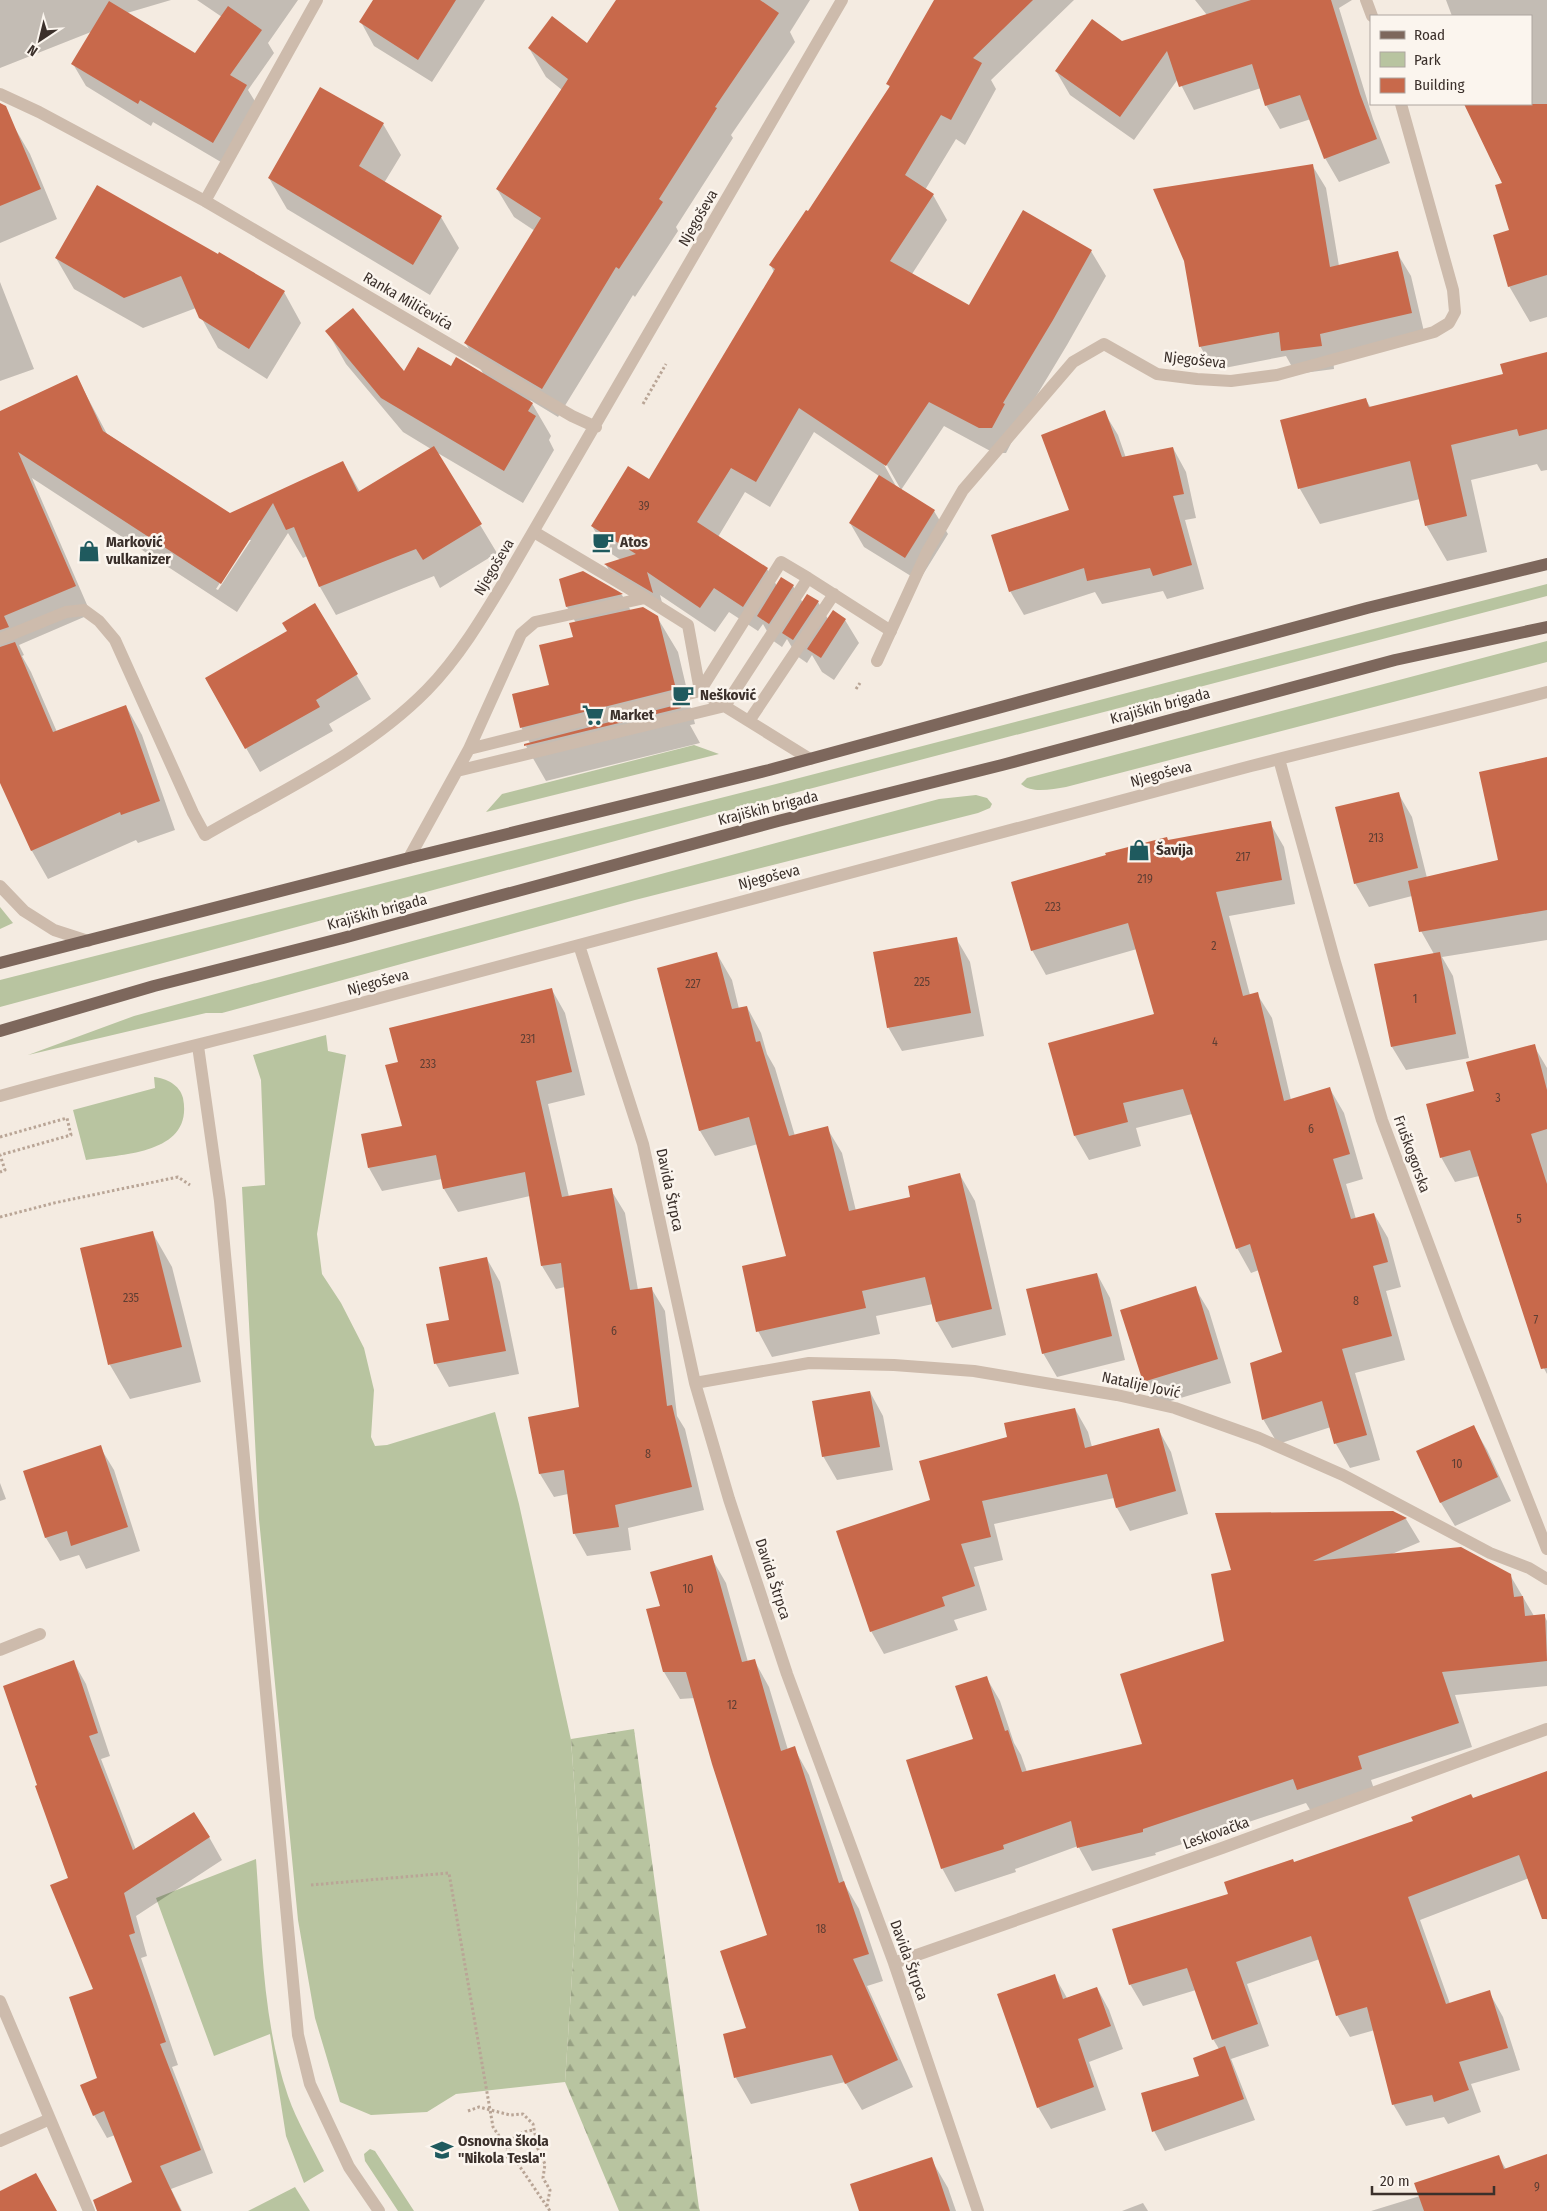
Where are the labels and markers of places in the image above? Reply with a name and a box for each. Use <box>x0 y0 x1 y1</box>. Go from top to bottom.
cafe icon: Atos <box>590 529 616 555</box>
place label: Marković vulkanizer <box>105 533 171 568</box>
place label: Atos <box>619 533 648 551</box>
shop icon: Marković vulkanizer <box>76 538 102 564</box>
cafe icon: Nešković <box>670 682 696 708</box>
place label: Nešković <box>700 686 756 704</box>
supermarket icon: Market <box>580 702 606 728</box>
place label: Market <box>610 706 655 724</box>
shop icon: Šavija <box>1126 837 1152 863</box>
place label: Šavija <box>1156 841 1194 859</box>
place label: Osnovna škola "Nikola Tesla" <box>458 2132 549 2167</box>
school or university icon: Osnovna škola "Nikola Tesla" <box>429 2137 455 2163</box>

